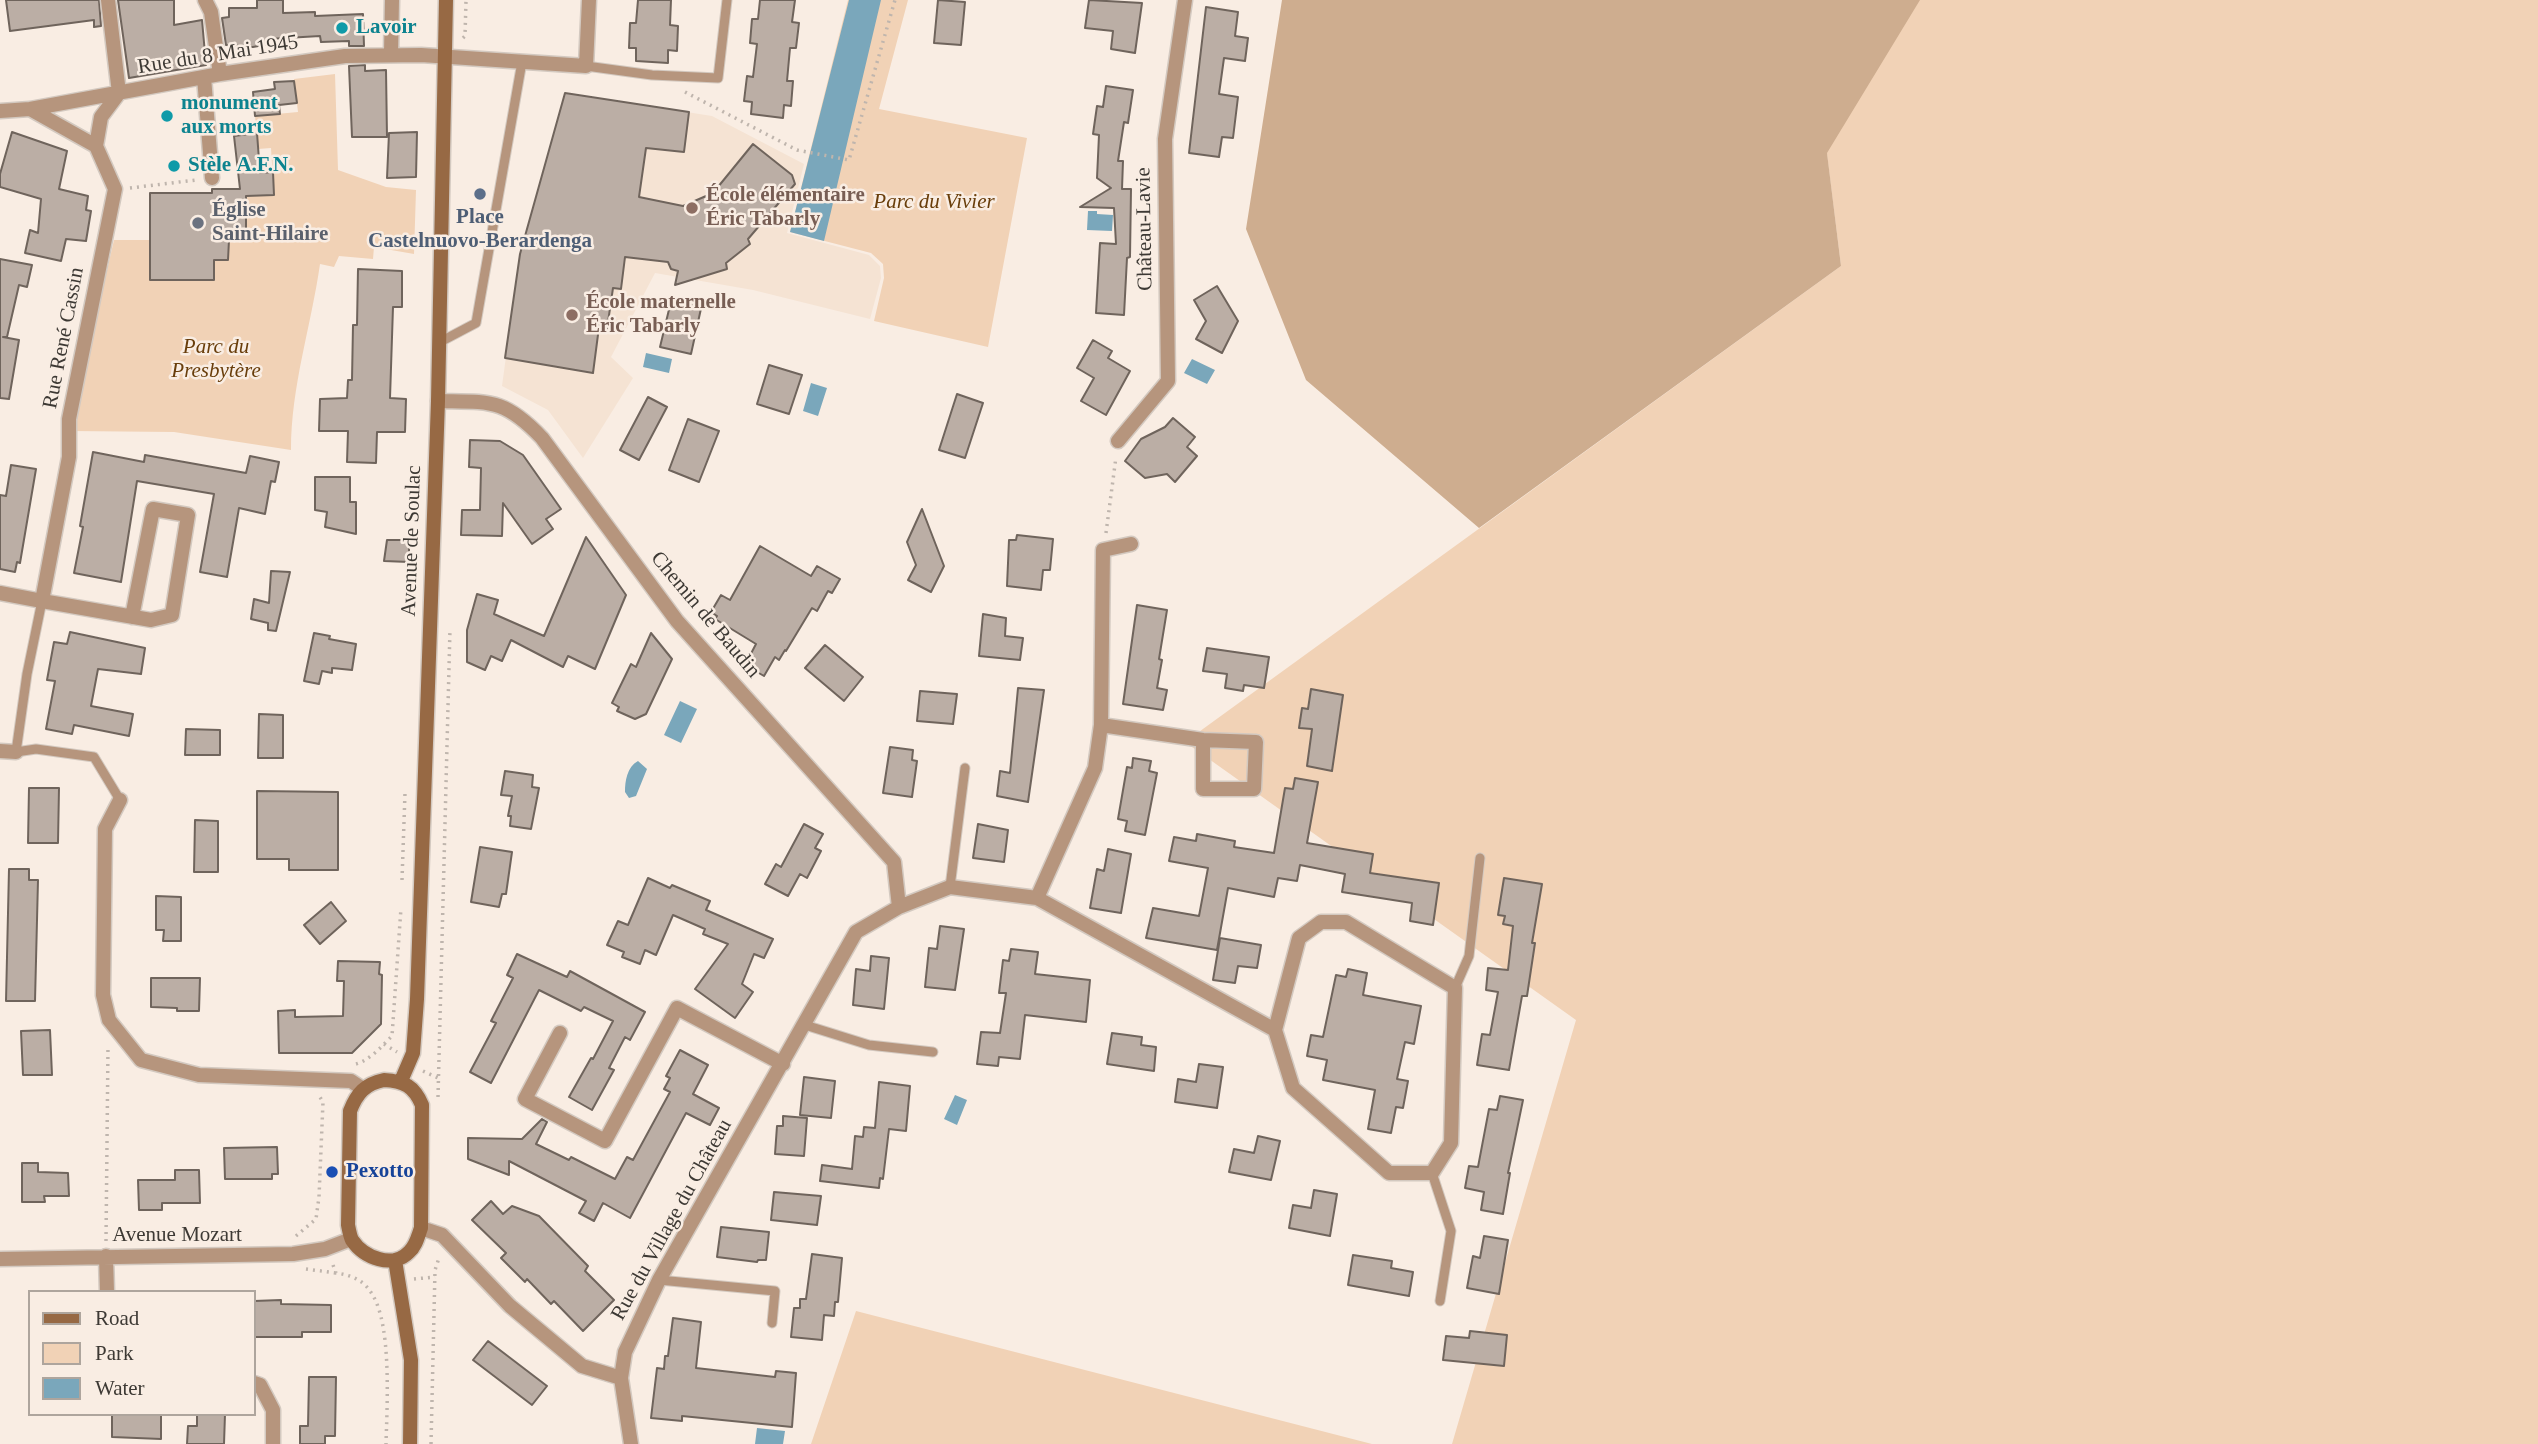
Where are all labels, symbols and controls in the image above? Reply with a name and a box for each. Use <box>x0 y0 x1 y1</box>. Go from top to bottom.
place label: Lavoir <box>356 15 417 41</box>
marker: Lavoir <box>334 20 350 36</box>
street label: Rue du 8 Mai 1945 <box>136 30 300 80</box>
place label: monument aux morts <box>181 91 278 141</box>
marker: monument aux morts <box>159 108 175 124</box>
place label: Stèle A.F.N. <box>188 153 293 179</box>
marker: Stèle A.F.N. <box>166 158 182 174</box>
street label: Château-Lavie <box>1131 167 1159 291</box>
place label: École élémentaire Éric Tabarly <box>706 183 865 233</box>
marker: Place Castelnuovo-Berardenga <box>472 186 488 202</box>
park label: Parc du Vivier <box>873 189 995 215</box>
place label: Église Saint-Hilaire <box>212 198 328 248</box>
marker: École élémentaire Éric Tabarly <box>684 200 700 216</box>
place label: Place Castelnuovo-Berardenga <box>368 205 592 255</box>
marker: Église Saint-Hilaire <box>190 215 206 231</box>
street label: Rue René Cassin <box>38 265 90 411</box>
place label: École maternelle Éric Tabarly <box>586 290 736 340</box>
marker: École maternelle Éric Tabarly <box>564 307 580 323</box>
park label: Parc du Presbytère <box>171 334 261 384</box>
street label: Avenue de Soulac <box>397 465 427 617</box>
street label: Chemin de Baudin <box>645 547 765 683</box>
street label: Rue du Village du Château <box>606 1115 738 1325</box>
place label: Pexotto <box>346 1159 414 1185</box>
marker: Pexotto <box>324 1164 340 1180</box>
street label: Avenue Mozart <box>112 1222 242 1248</box>
legend <box>28 1290 256 1416</box>
text: Road <box>95 1306 139 1330</box>
text: Park <box>95 1341 134 1365</box>
text: Water <box>95 1376 145 1400</box>

